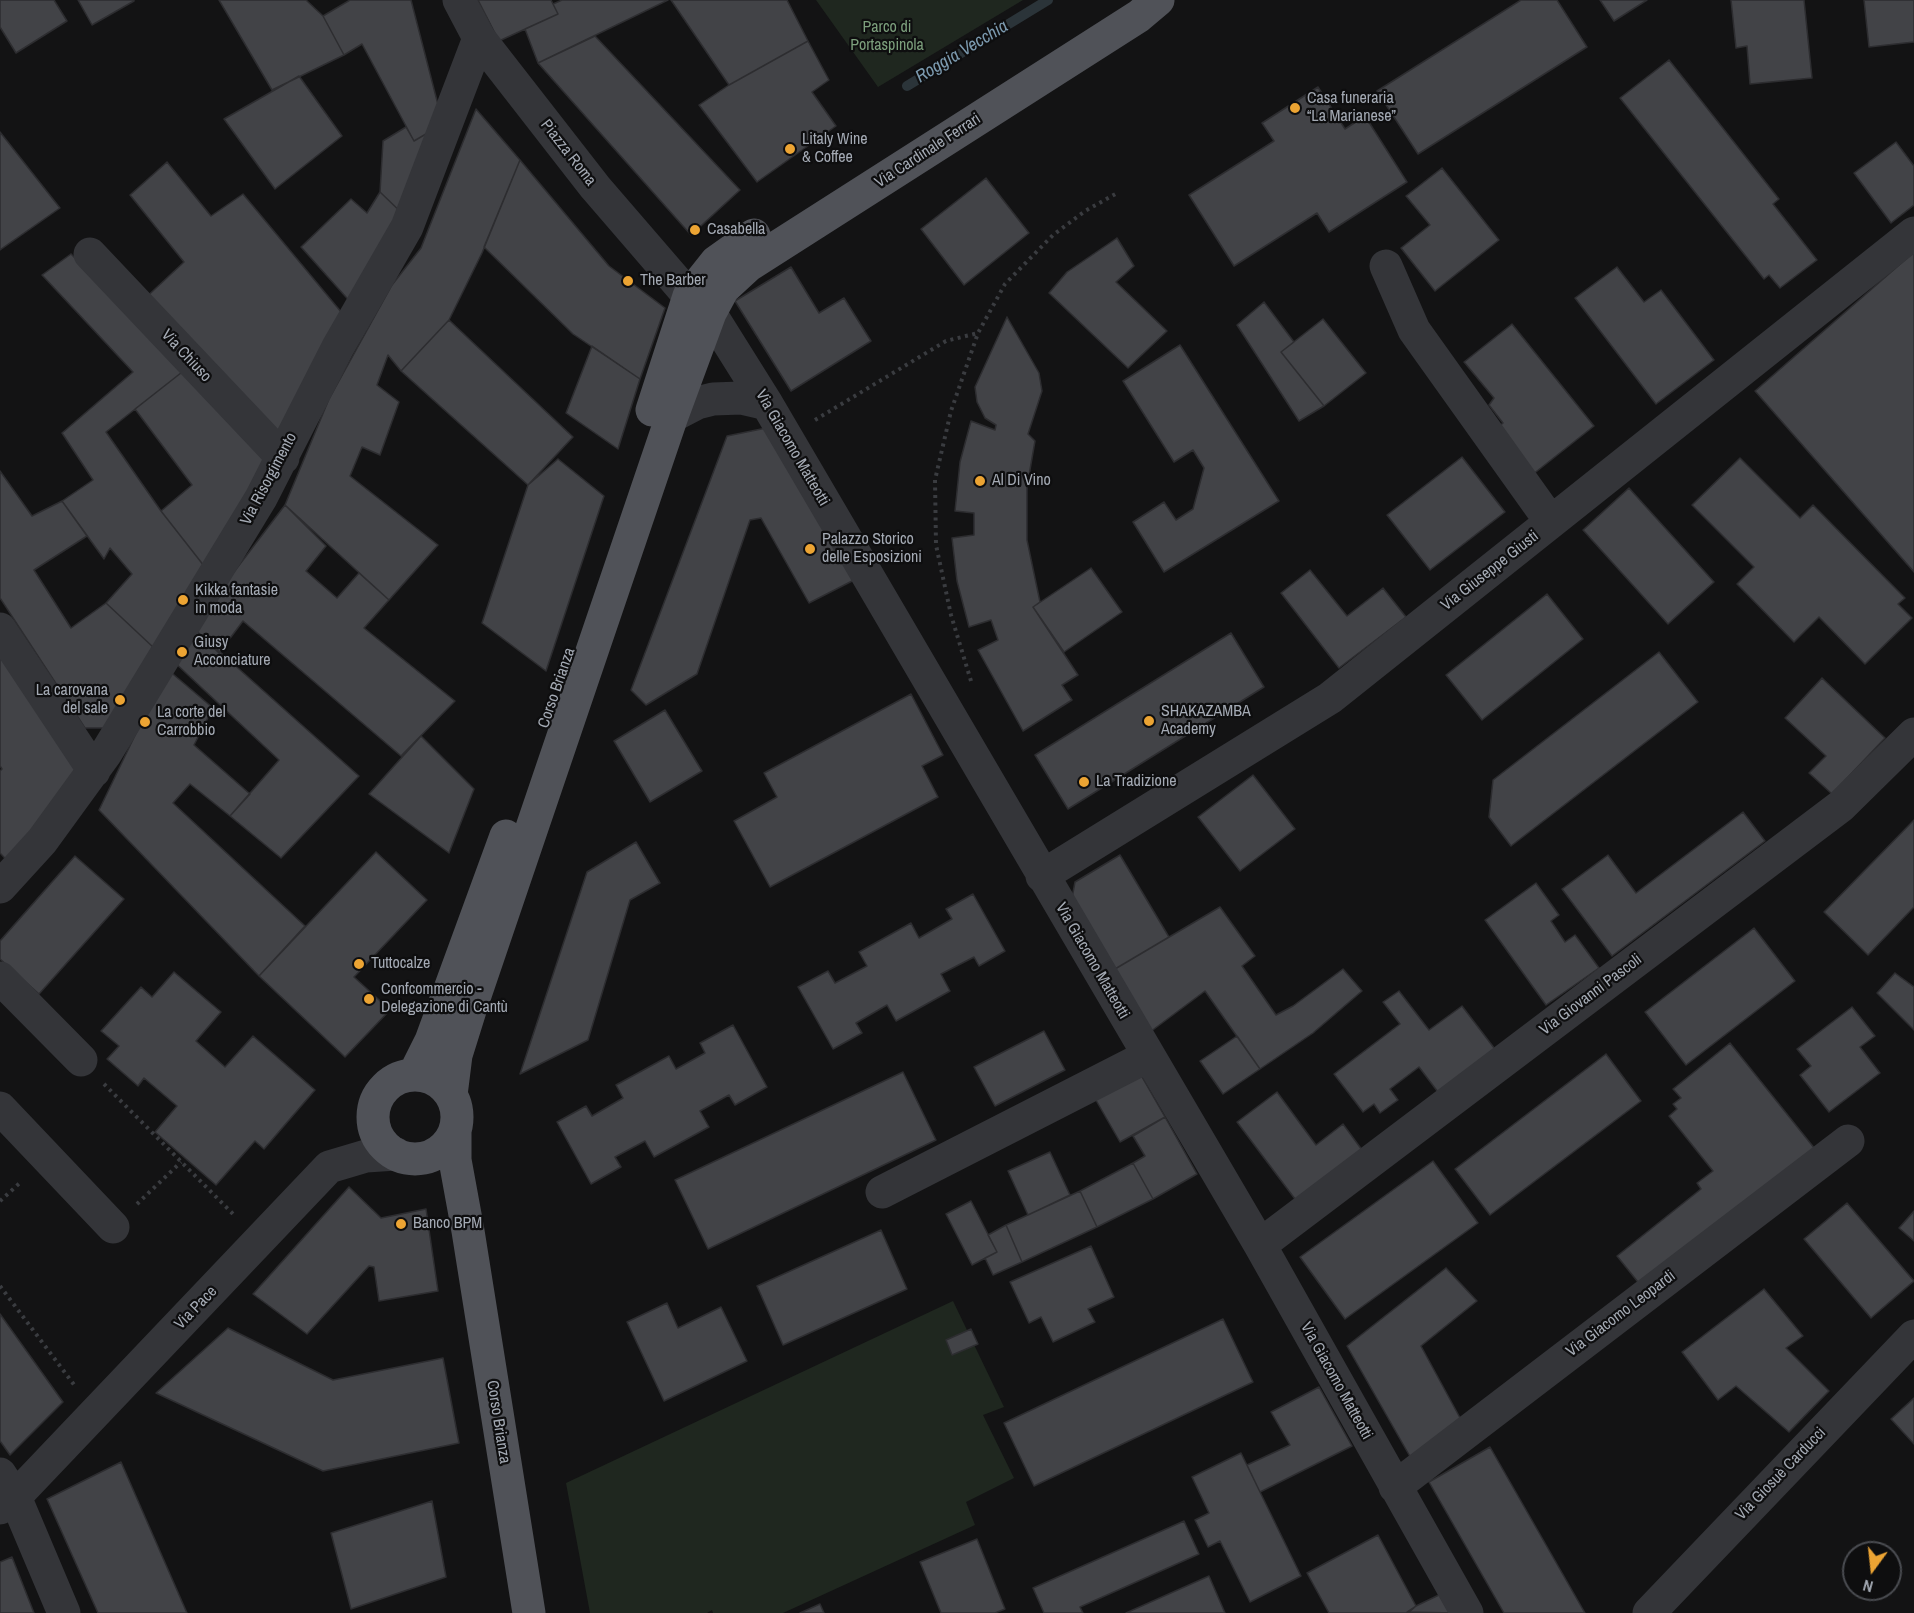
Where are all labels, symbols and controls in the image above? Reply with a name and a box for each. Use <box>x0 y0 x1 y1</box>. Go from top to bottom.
water label: Roggia Vecchia <box>912 16 1012 88</box>
park label: Parco di Portaspinola <box>850 18 924 56</box>
place label: Casa funeraria “La Marianese” <box>1307 89 1396 127</box>
marker: Casa funeraria “La Marianese” <box>1288 101 1302 115</box>
street label: Via Cardinale Ferrari <box>871 110 985 192</box>
street label: Piazza Roma <box>536 116 600 190</box>
place label: Litaly Wine & Coffee <box>802 130 868 168</box>
marker: Litaly Wine & Coffee <box>783 142 797 156</box>
place label: Casabella <box>707 220 765 240</box>
marker: Casabella <box>688 223 702 237</box>
place label: The Barber <box>640 271 706 291</box>
marker: The Barber <box>621 274 635 288</box>
street label: Via Chiuso <box>157 326 215 386</box>
street label: Via Giacomo Matteotti <box>751 386 833 510</box>
street label: Via Risorgimento <box>237 430 301 528</box>
place label: Al Di Vino <box>992 471 1051 491</box>
marker: Al Di Vino <box>973 474 987 488</box>
street label: Via Giuseppe Giusti <box>1437 527 1543 615</box>
place label: Palazzo Storico delle Esposizioni <box>822 530 922 568</box>
marker: Palazzo Storico delle Esposizioni <box>803 542 817 556</box>
place label: Kikka fantasie in moda <box>195 581 278 619</box>
marker: Kikka fantasie in moda <box>176 593 190 607</box>
place label: Giusy Acconciature <box>194 633 271 671</box>
marker: Giusy Acconciature <box>175 645 189 659</box>
street label: Corso Brianza <box>534 645 580 731</box>
place label: La carovana del sale <box>36 681 108 719</box>
marker: La carovana del sale <box>113 693 127 707</box>
place label: SHAKAZAMBA Academy <box>1161 702 1251 740</box>
place label: La corte del Carrobbio <box>157 703 226 741</box>
marker: SHAKAZAMBA Academy <box>1142 714 1156 728</box>
marker: La corte del Carrobbio <box>138 715 152 729</box>
place label: La Tradizione <box>1096 772 1176 792</box>
marker: La Tradizione <box>1077 775 1091 789</box>
street label: Via Giacomo Matteotti <box>1051 899 1133 1023</box>
street label: Via Giovanni Pascoli <box>1536 950 1646 1040</box>
place label: Tuttocalze <box>371 954 430 974</box>
marker: Tuttocalze <box>352 957 366 971</box>
place label: Confcommercio - Delegazione di Cantù <box>381 980 508 1018</box>
marker: Confcommercio - Delegazione di Cantù <box>362 992 376 1006</box>
place label: Banco BPM <box>413 1214 482 1234</box>
marker: Banco BPM <box>394 1217 408 1231</box>
street label: Via Giacomo Leopardi <box>1563 1267 1679 1361</box>
street label: Via Pace <box>171 1282 221 1334</box>
street label: Via Giacomo Matteotti <box>1296 1319 1376 1443</box>
street label: Corso Brianza <box>482 1379 514 1465</box>
street label: Via Giosuè Carducci <box>1732 1424 1830 1524</box>
north arrow <box>1842 1541 1902 1601</box>
text: N <box>1860 1575 1875 1598</box>

